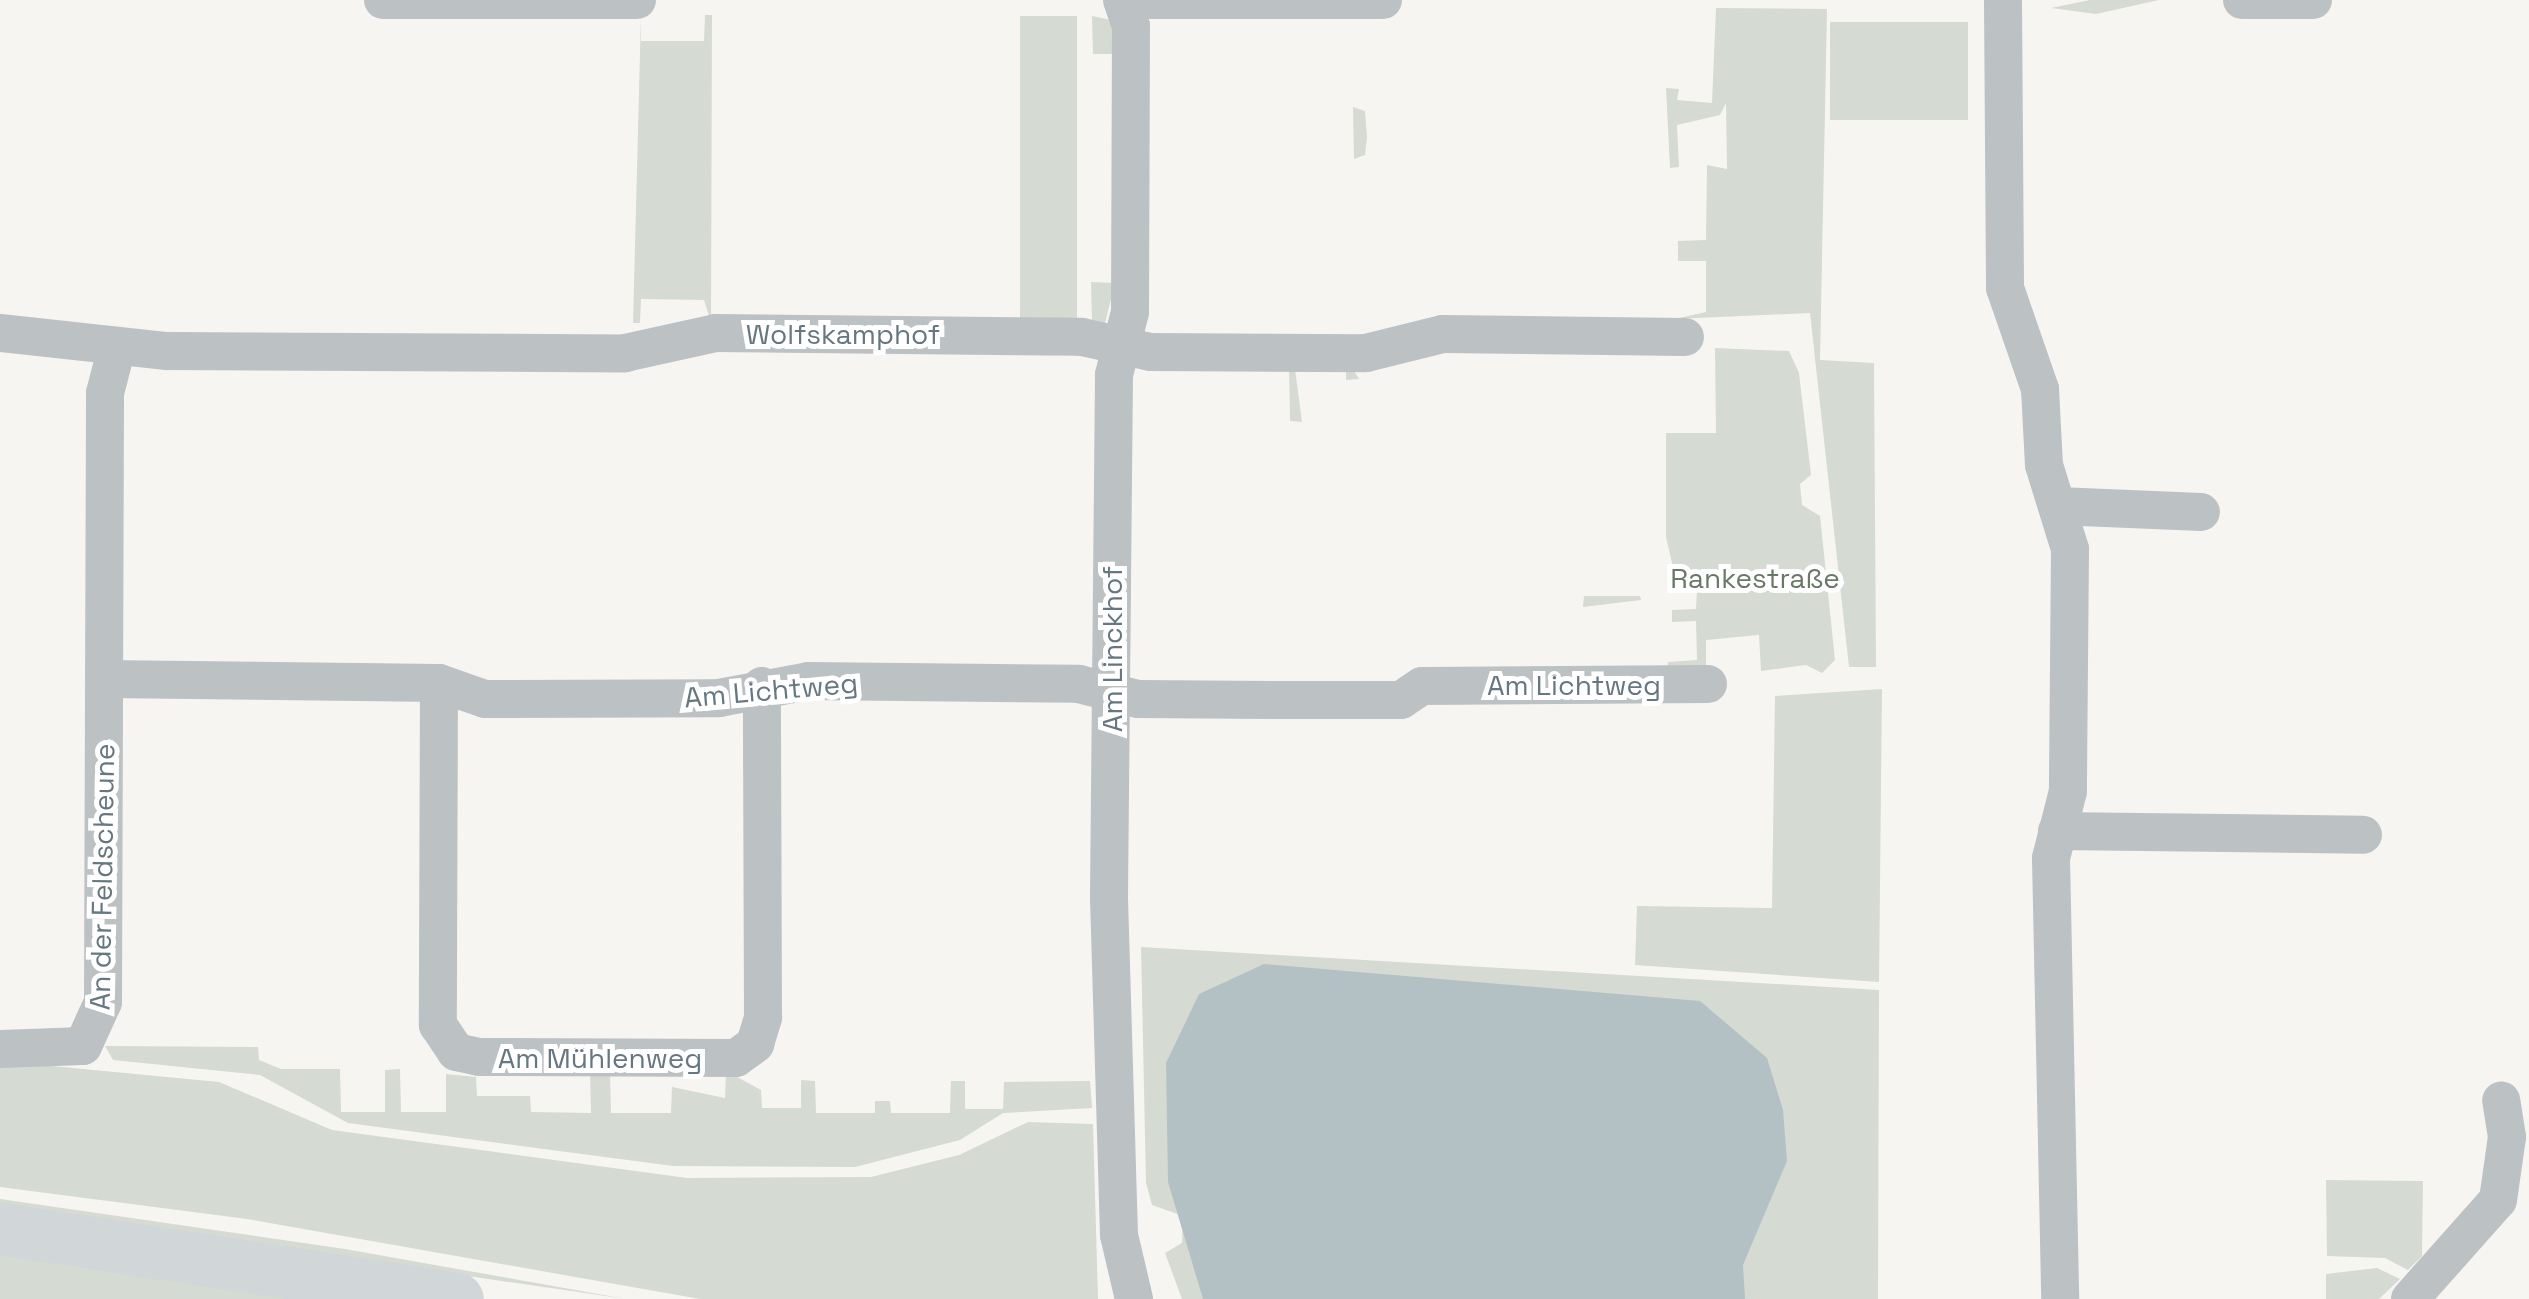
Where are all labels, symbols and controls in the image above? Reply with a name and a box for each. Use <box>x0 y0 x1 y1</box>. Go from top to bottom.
street label: Wolfskamphof <box>746 317 940 351</box>
park label: Rankestraße <box>1670 561 1840 595</box>
street label: Am Linckhof <box>1095 566 1129 732</box>
street label: Am Lichtweg <box>683 666 859 714</box>
street label: Am Lichtweg <box>1487 668 1661 702</box>
street label: An der Feldscheune <box>83 743 121 1011</box>
street label: Am Mühlenweg <box>498 1041 702 1075</box>

